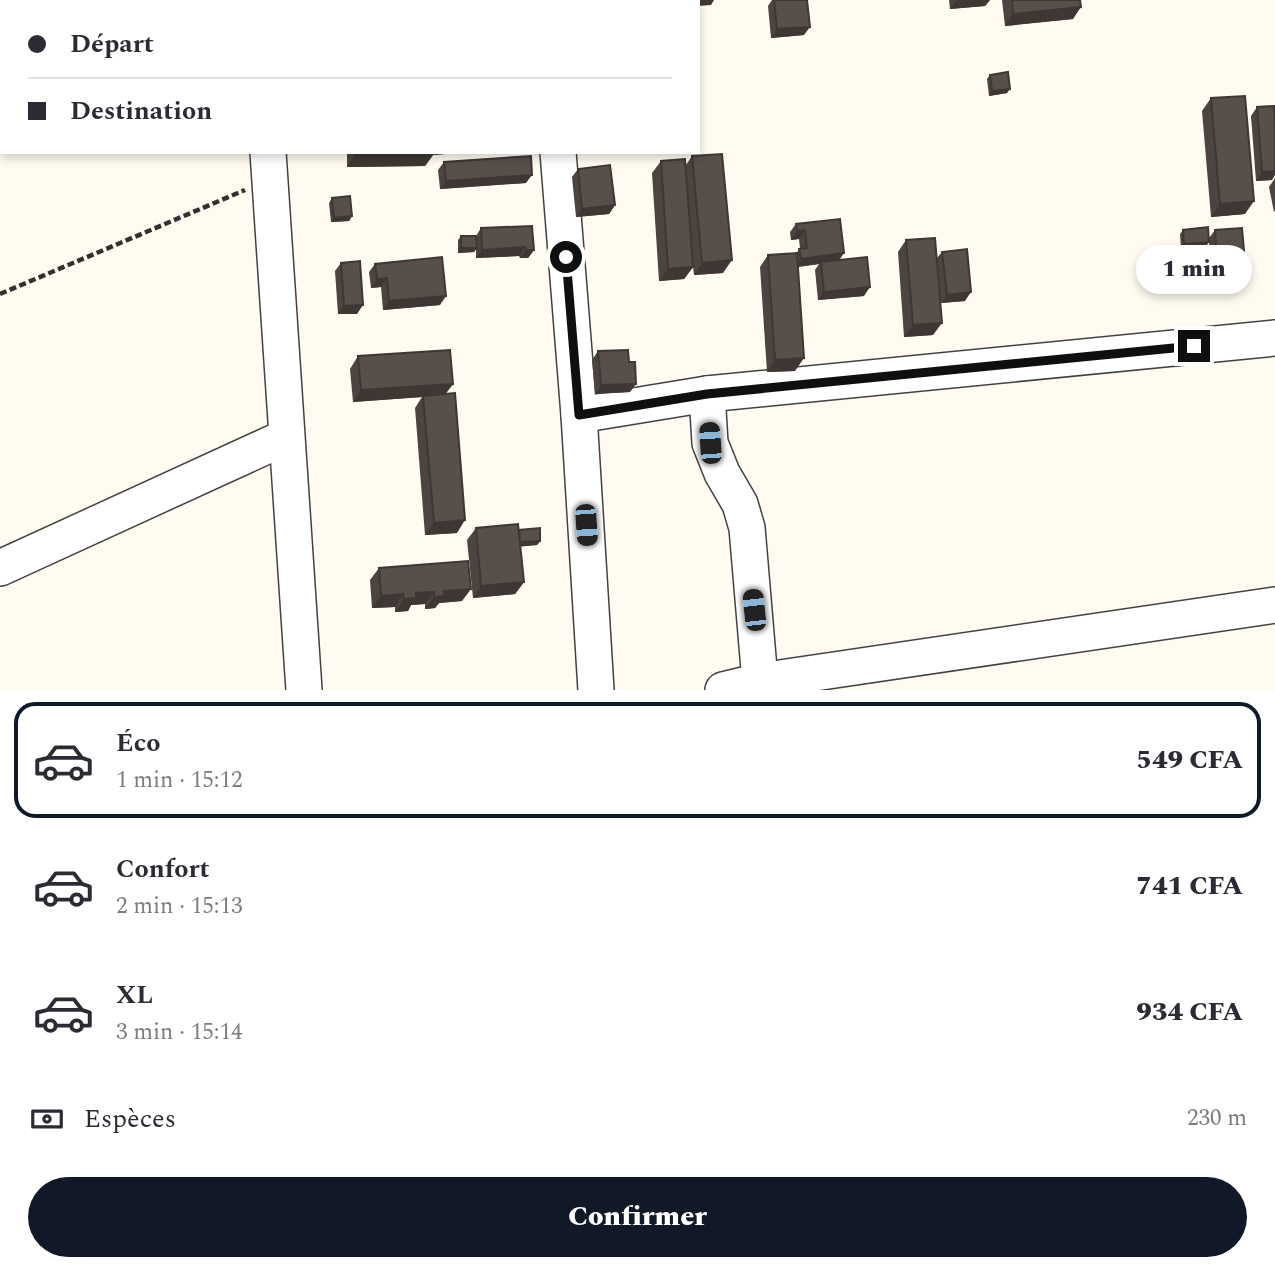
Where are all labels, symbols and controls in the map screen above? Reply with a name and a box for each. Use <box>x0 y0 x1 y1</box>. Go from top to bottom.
text: Départ <box>70 24 154 64</box>
text: Destination <box>70 91 212 131</box>
route start <box>550 241 582 273</box>
callout: 1 min <box>1136 244 1252 294</box>
text: 1 min <box>1162 252 1226 287</box>
route end <box>1178 330 1210 362</box>
car <box>699 421 722 465</box>
car <box>575 503 598 547</box>
car <box>742 588 767 632</box>
text: Éco <box>116 723 160 763</box>
icon: car <box>32 729 95 792</box>
text: 549 CFA <box>1136 740 1243 780</box>
text: 1 min · 15:12 <box>116 763 243 798</box>
text: Confort <box>116 849 210 889</box>
icon: car <box>32 855 95 918</box>
text: 741 CFA <box>1136 866 1243 906</box>
text: 2 min · 15:13 <box>116 889 243 924</box>
text: XL <box>116 975 153 1015</box>
icon: car <box>32 981 95 1044</box>
text: 934 CFA <box>1136 992 1243 1032</box>
text: 3 min · 15:14 <box>116 1015 243 1050</box>
text: Espèces <box>84 1099 176 1139</box>
icon: cash <box>28 1100 66 1138</box>
text: 230 m <box>1187 1101 1247 1136</box>
button: Confirmer <box>28 1177 1247 1257</box>

